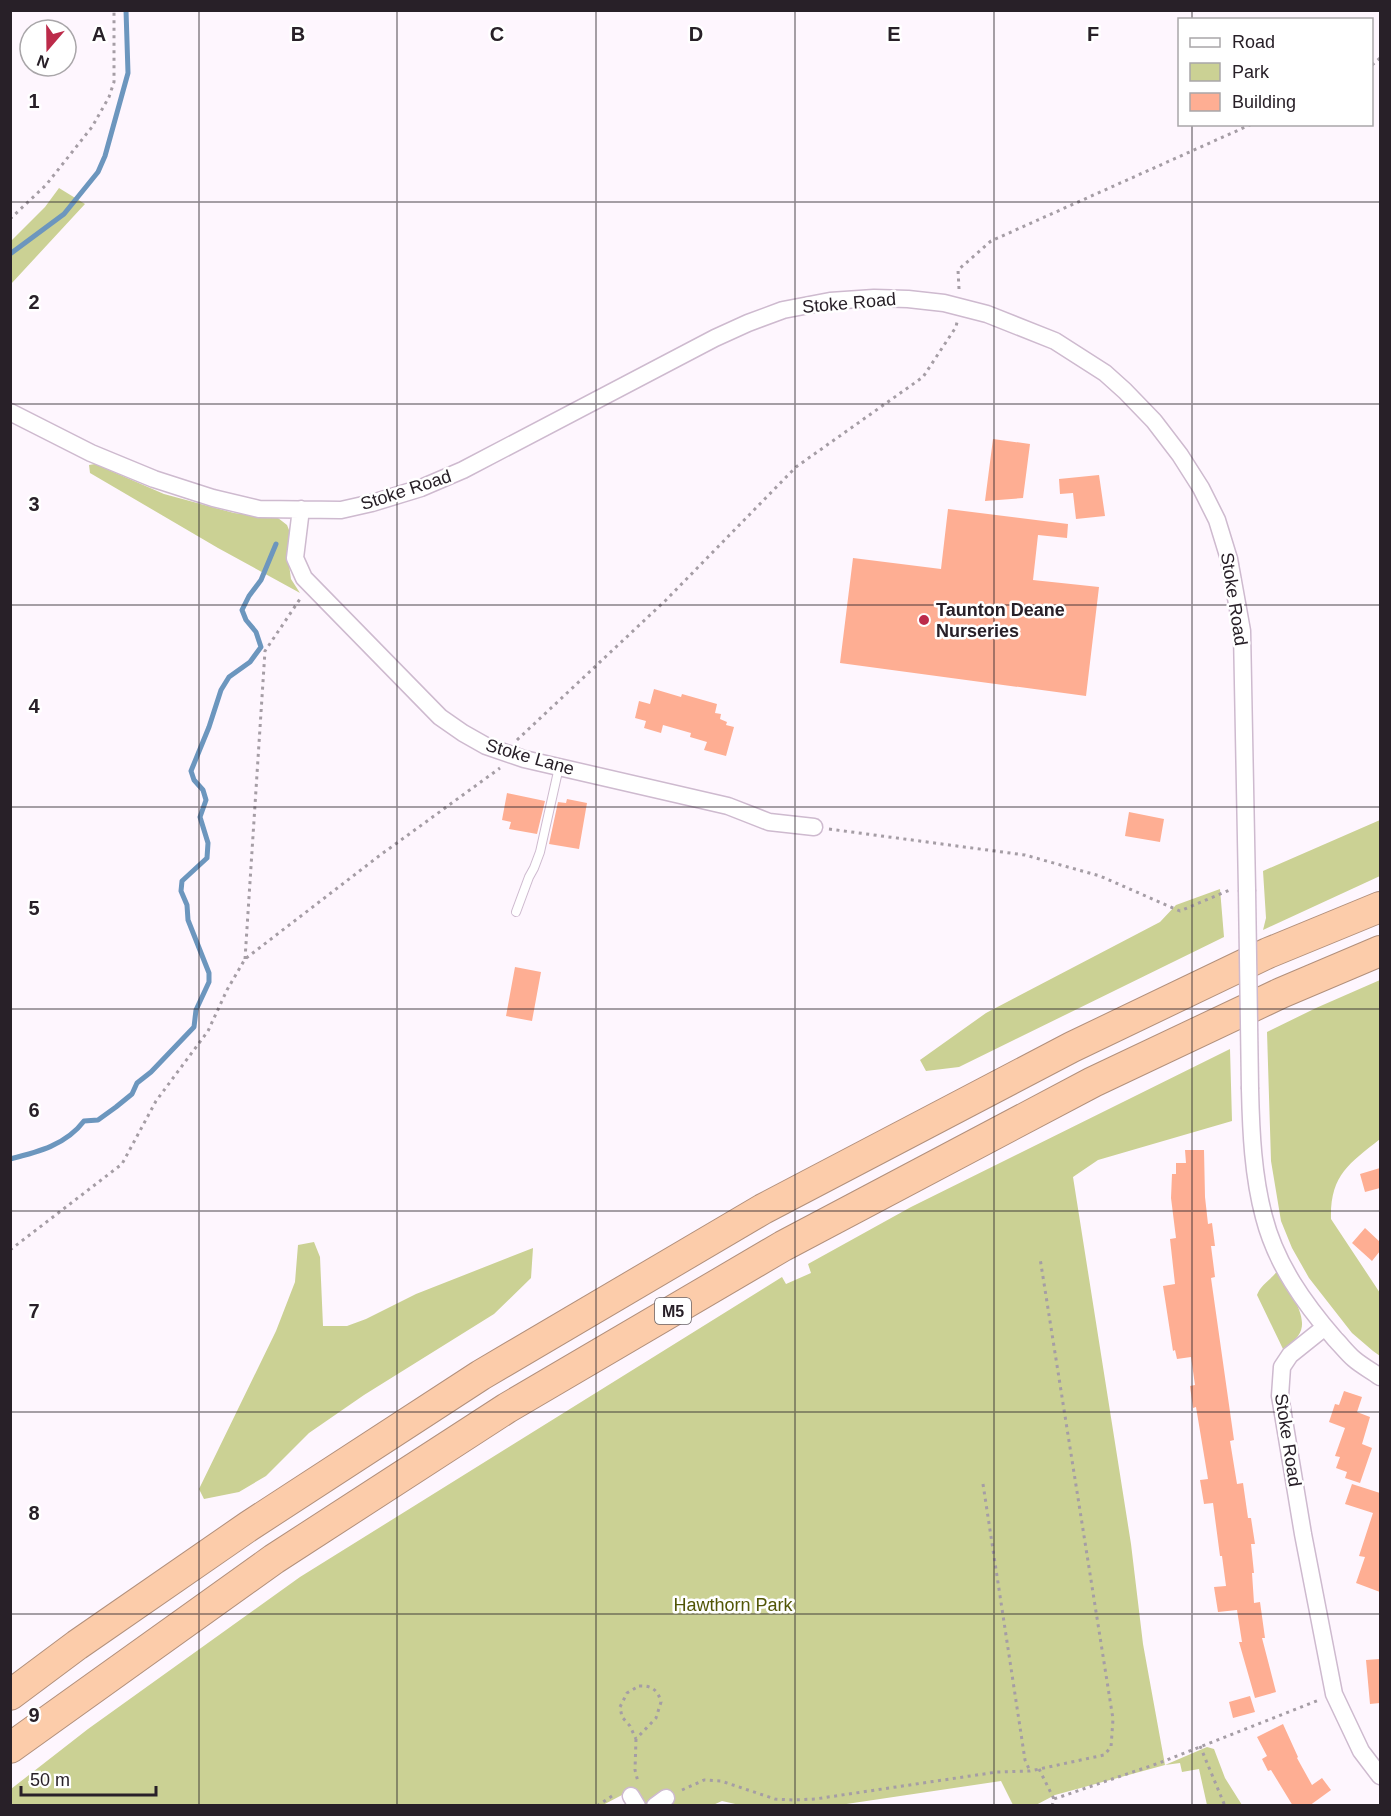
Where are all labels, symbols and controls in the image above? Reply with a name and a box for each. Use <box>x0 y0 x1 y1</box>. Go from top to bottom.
north arrow <box>18 18 78 78</box>
legend <box>1178 18 1373 126</box>
text: A <box>92 23 106 45</box>
text: B <box>291 23 305 45</box>
text: C <box>490 23 504 45</box>
text: D <box>689 23 703 45</box>
text: E <box>887 23 901 45</box>
text: F <box>1087 23 1099 45</box>
text: Road <box>1232 32 1275 52</box>
text: N <box>35 52 51 72</box>
text: Park <box>1232 62 1270 82</box>
text: 1 <box>28 90 40 112</box>
text: Building <box>1232 92 1296 112</box>
street label: Stoke Road <box>801 289 897 317</box>
text: 2 <box>28 291 40 313</box>
street label: Stoke Road <box>358 466 454 514</box>
text: 3 <box>28 493 40 515</box>
street label: Stoke Road <box>1217 551 1251 647</box>
place label: Taunton Deane Nurseries <box>936 600 1065 641</box>
marker: Taunton Deane Nurseries <box>917 613 931 627</box>
text: 4 <box>28 695 40 717</box>
street label: Stoke Lane <box>483 735 577 779</box>
text: 5 <box>28 897 40 919</box>
text: 6 <box>28 1099 40 1121</box>
road number: M5 <box>655 1298 691 1324</box>
text: 7 <box>28 1300 40 1322</box>
street label: Stoke Road <box>1271 1392 1305 1488</box>
text: 8 <box>28 1502 40 1524</box>
park label: Hawthorn Park <box>673 1595 794 1615</box>
text: 9 <box>28 1704 40 1726</box>
scale bar <box>21 1759 156 1797</box>
text: 50 m <box>30 1770 70 1790</box>

